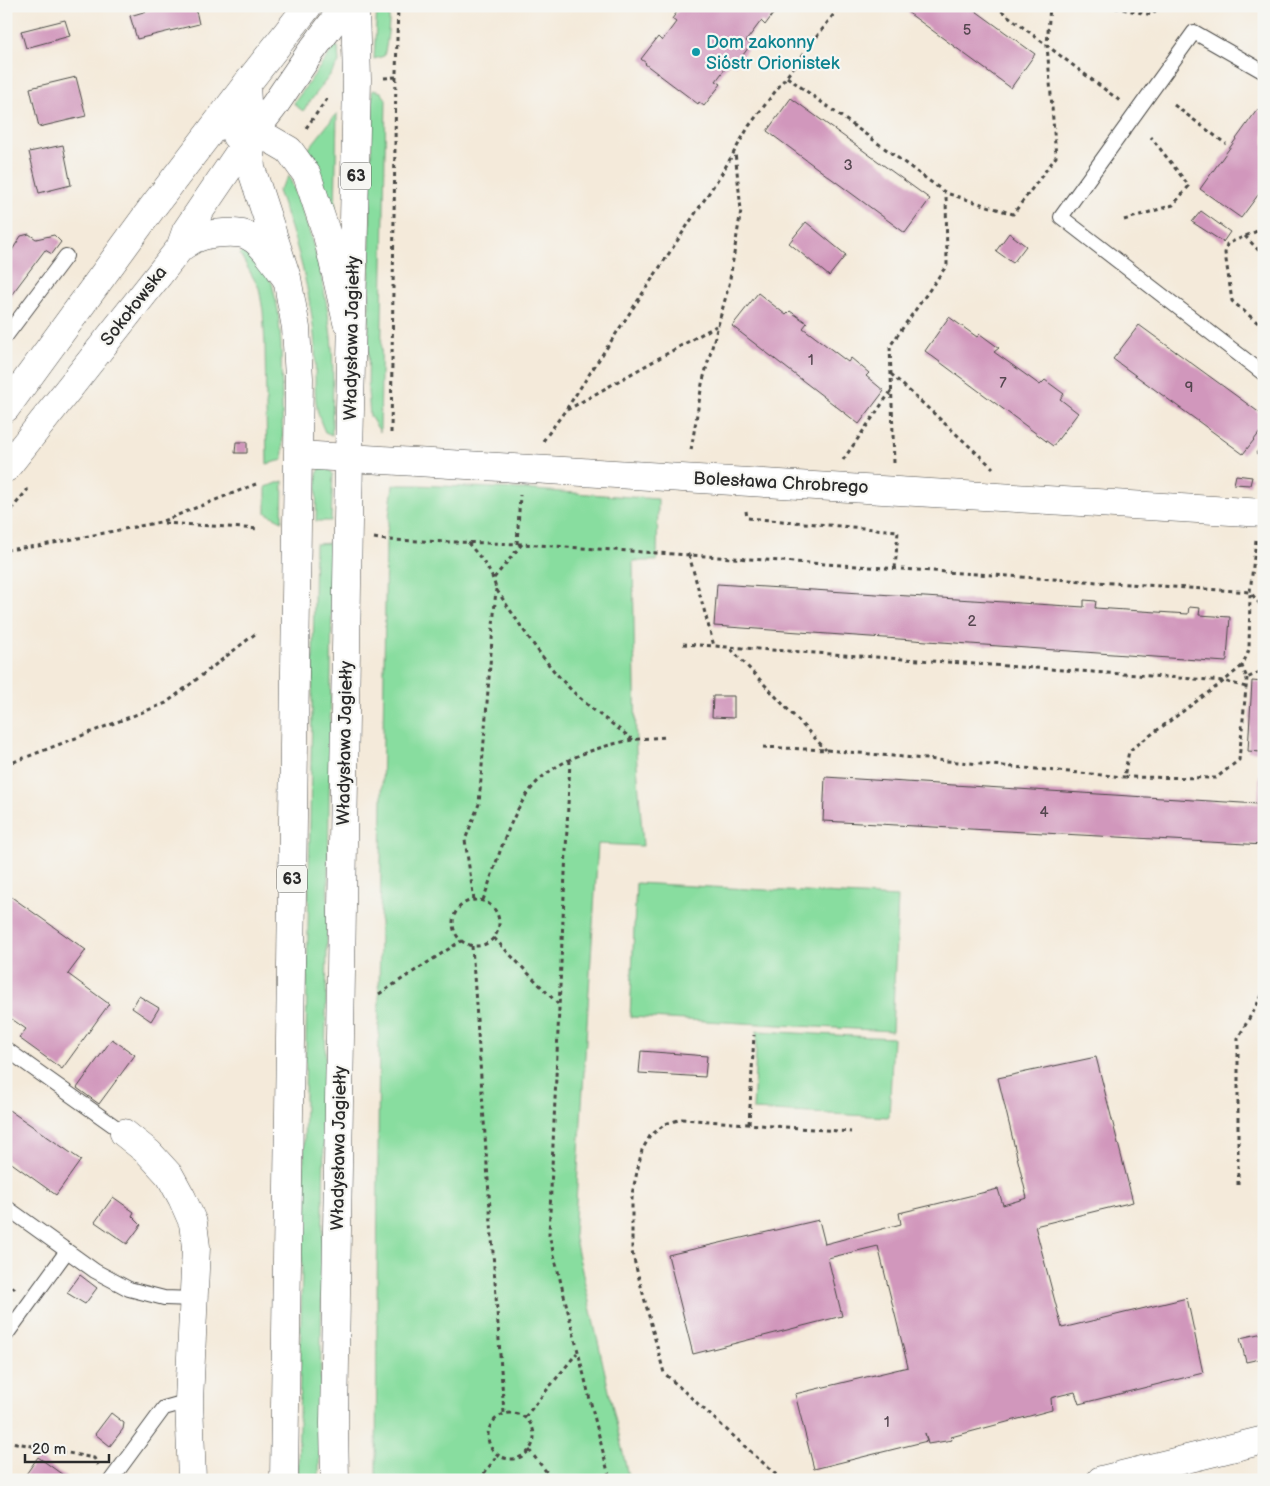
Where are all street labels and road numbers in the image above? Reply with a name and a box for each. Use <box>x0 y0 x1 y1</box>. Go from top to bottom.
road number: 63 <box>341 162 371 190</box>
street label: Władysława Jagiełły <box>340 255 364 421</box>
street label: Sokołowska <box>96 262 172 350</box>
street label: Bolesława Chrobrego <box>693 468 869 498</box>
street label: Władysława Jagiełły <box>333 660 357 826</box>
road number: 63 <box>277 866 307 892</box>
street label: Władysława Jagiełły <box>327 1065 351 1231</box>

